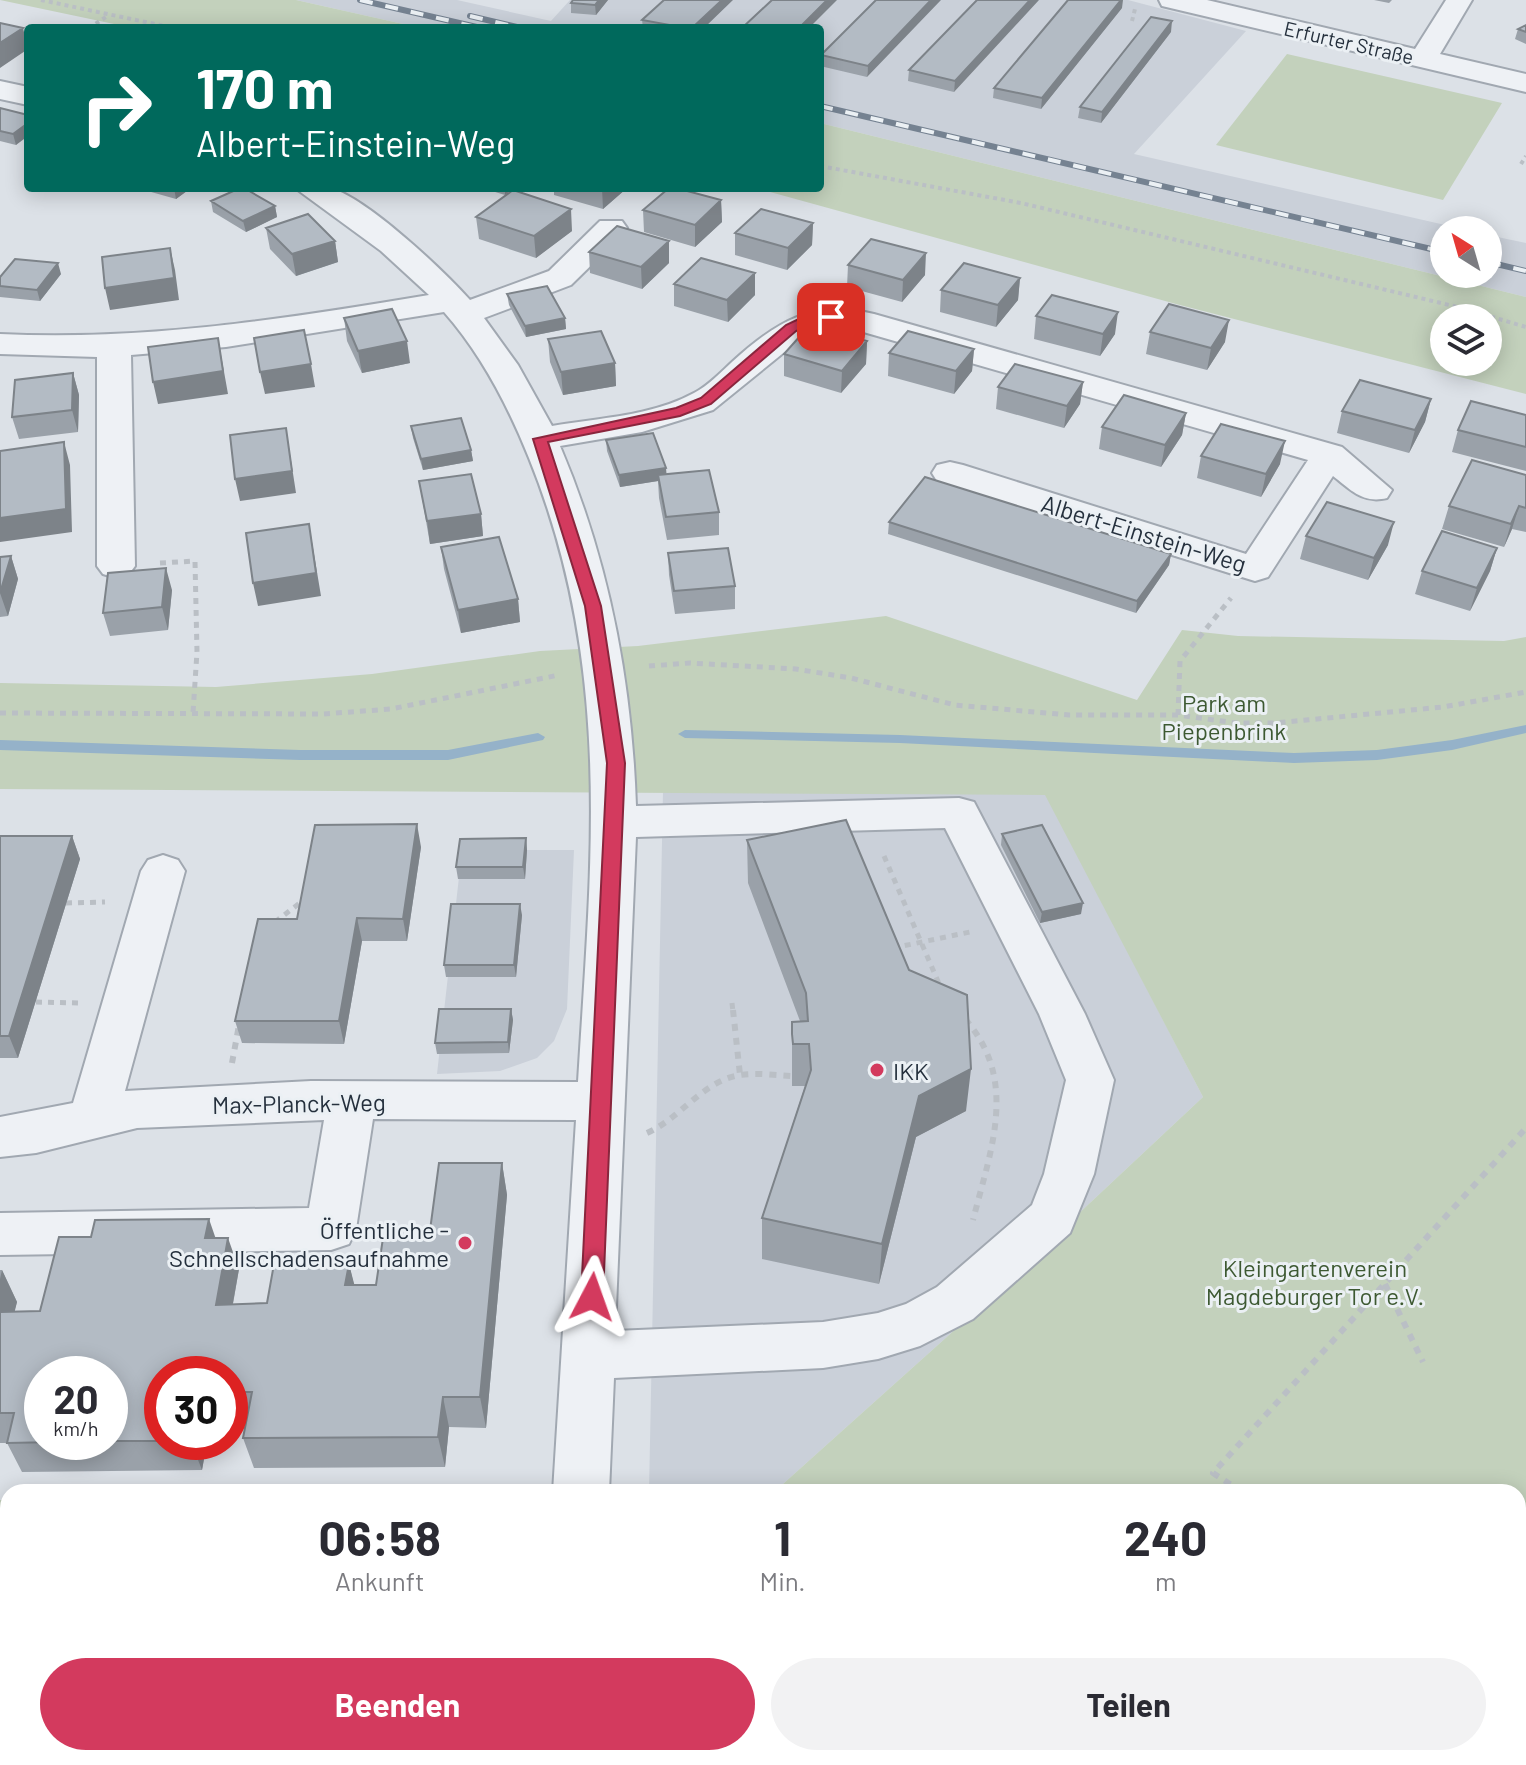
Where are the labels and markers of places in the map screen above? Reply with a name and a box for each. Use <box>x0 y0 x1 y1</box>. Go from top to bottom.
pin <box>797 283 865 351</box>
place label: IKK <box>893 1056 929 1085</box>
marker: IKK <box>868 1061 886 1079</box>
place label: Öffentliche - Schnellschadensaufnahme <box>169 1215 449 1272</box>
marker: Öffentliche - Schnellschadensaufnahme <box>456 1234 474 1252</box>

